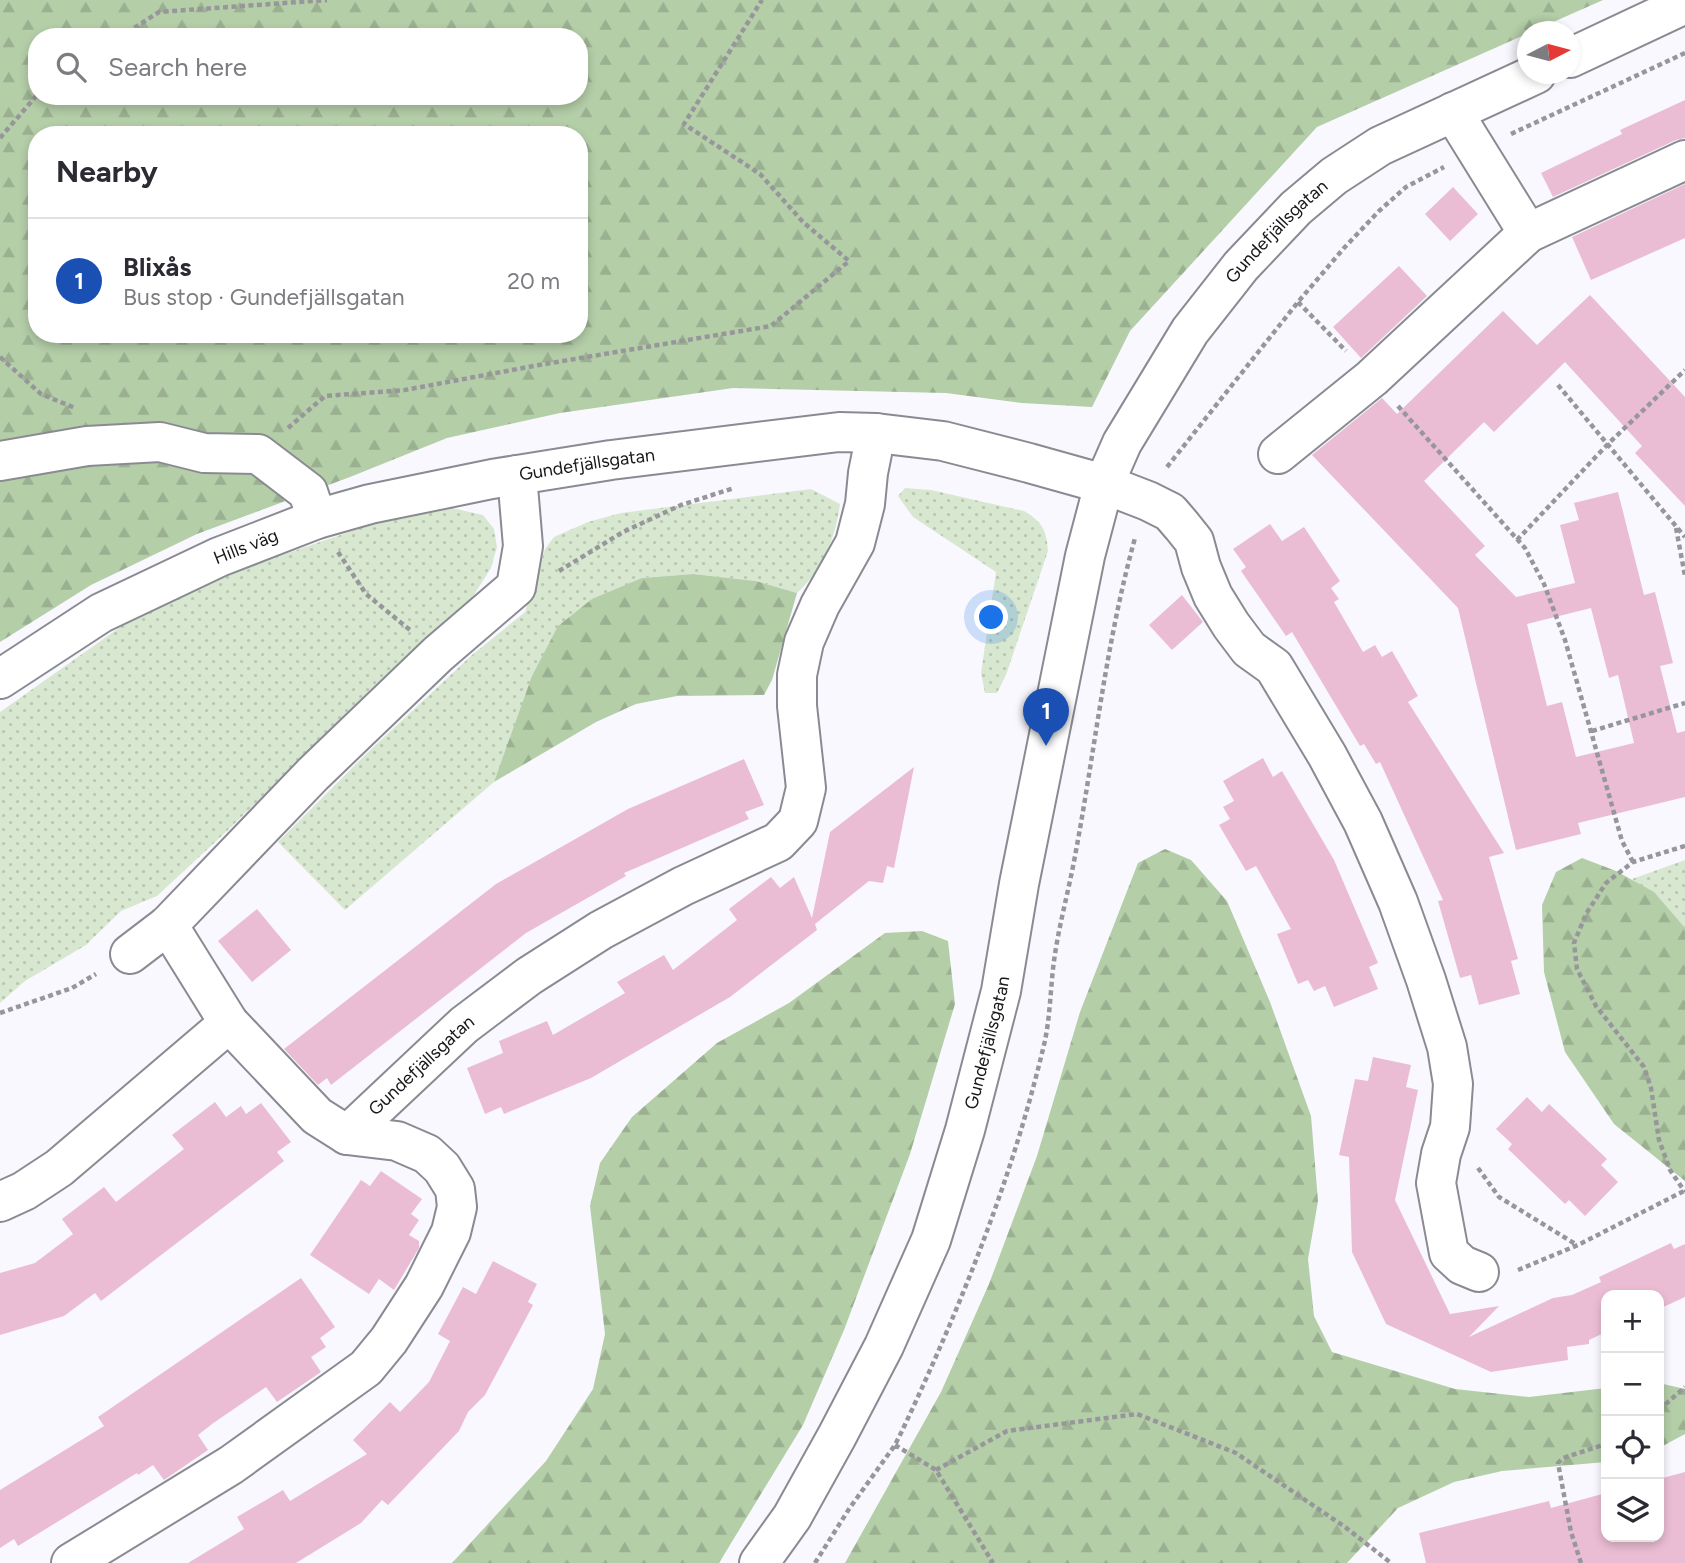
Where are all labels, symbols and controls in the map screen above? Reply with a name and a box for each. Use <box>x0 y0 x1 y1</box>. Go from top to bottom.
north arrow <box>1517 21 1580 84</box>
search box <box>28 28 588 105</box>
icon: search <box>52 48 90 86</box>
text: Search here <box>108 51 247 83</box>
text: Nearby <box>56 153 158 190</box>
street label: Gundefjällsgatan <box>1221 175 1332 288</box>
text: Blixås <box>123 251 191 283</box>
text: 1 <box>74 267 84 295</box>
text: 20 m <box>507 267 560 295</box>
text: Bus stop · Gundefjällsgatan <box>123 283 405 311</box>
street label: Gundefjällsgatan <box>517 444 656 486</box>
street label: Hills väg <box>210 524 281 569</box>
your location <box>974 600 1008 634</box>
pin: 1 <box>1023 688 1069 746</box>
street label: Gundefjällsgatan <box>960 974 1014 1112</box>
street label: Gundefjällsgatan <box>364 1010 479 1120</box>
map controls <box>1601 1290 1664 1542</box>
button: + <box>1601 1290 1664 1353</box>
button: − <box>1601 1353 1664 1416</box>
button: locate <box>1601 1416 1664 1479</box>
button: layers <box>1601 1479 1664 1542</box>

